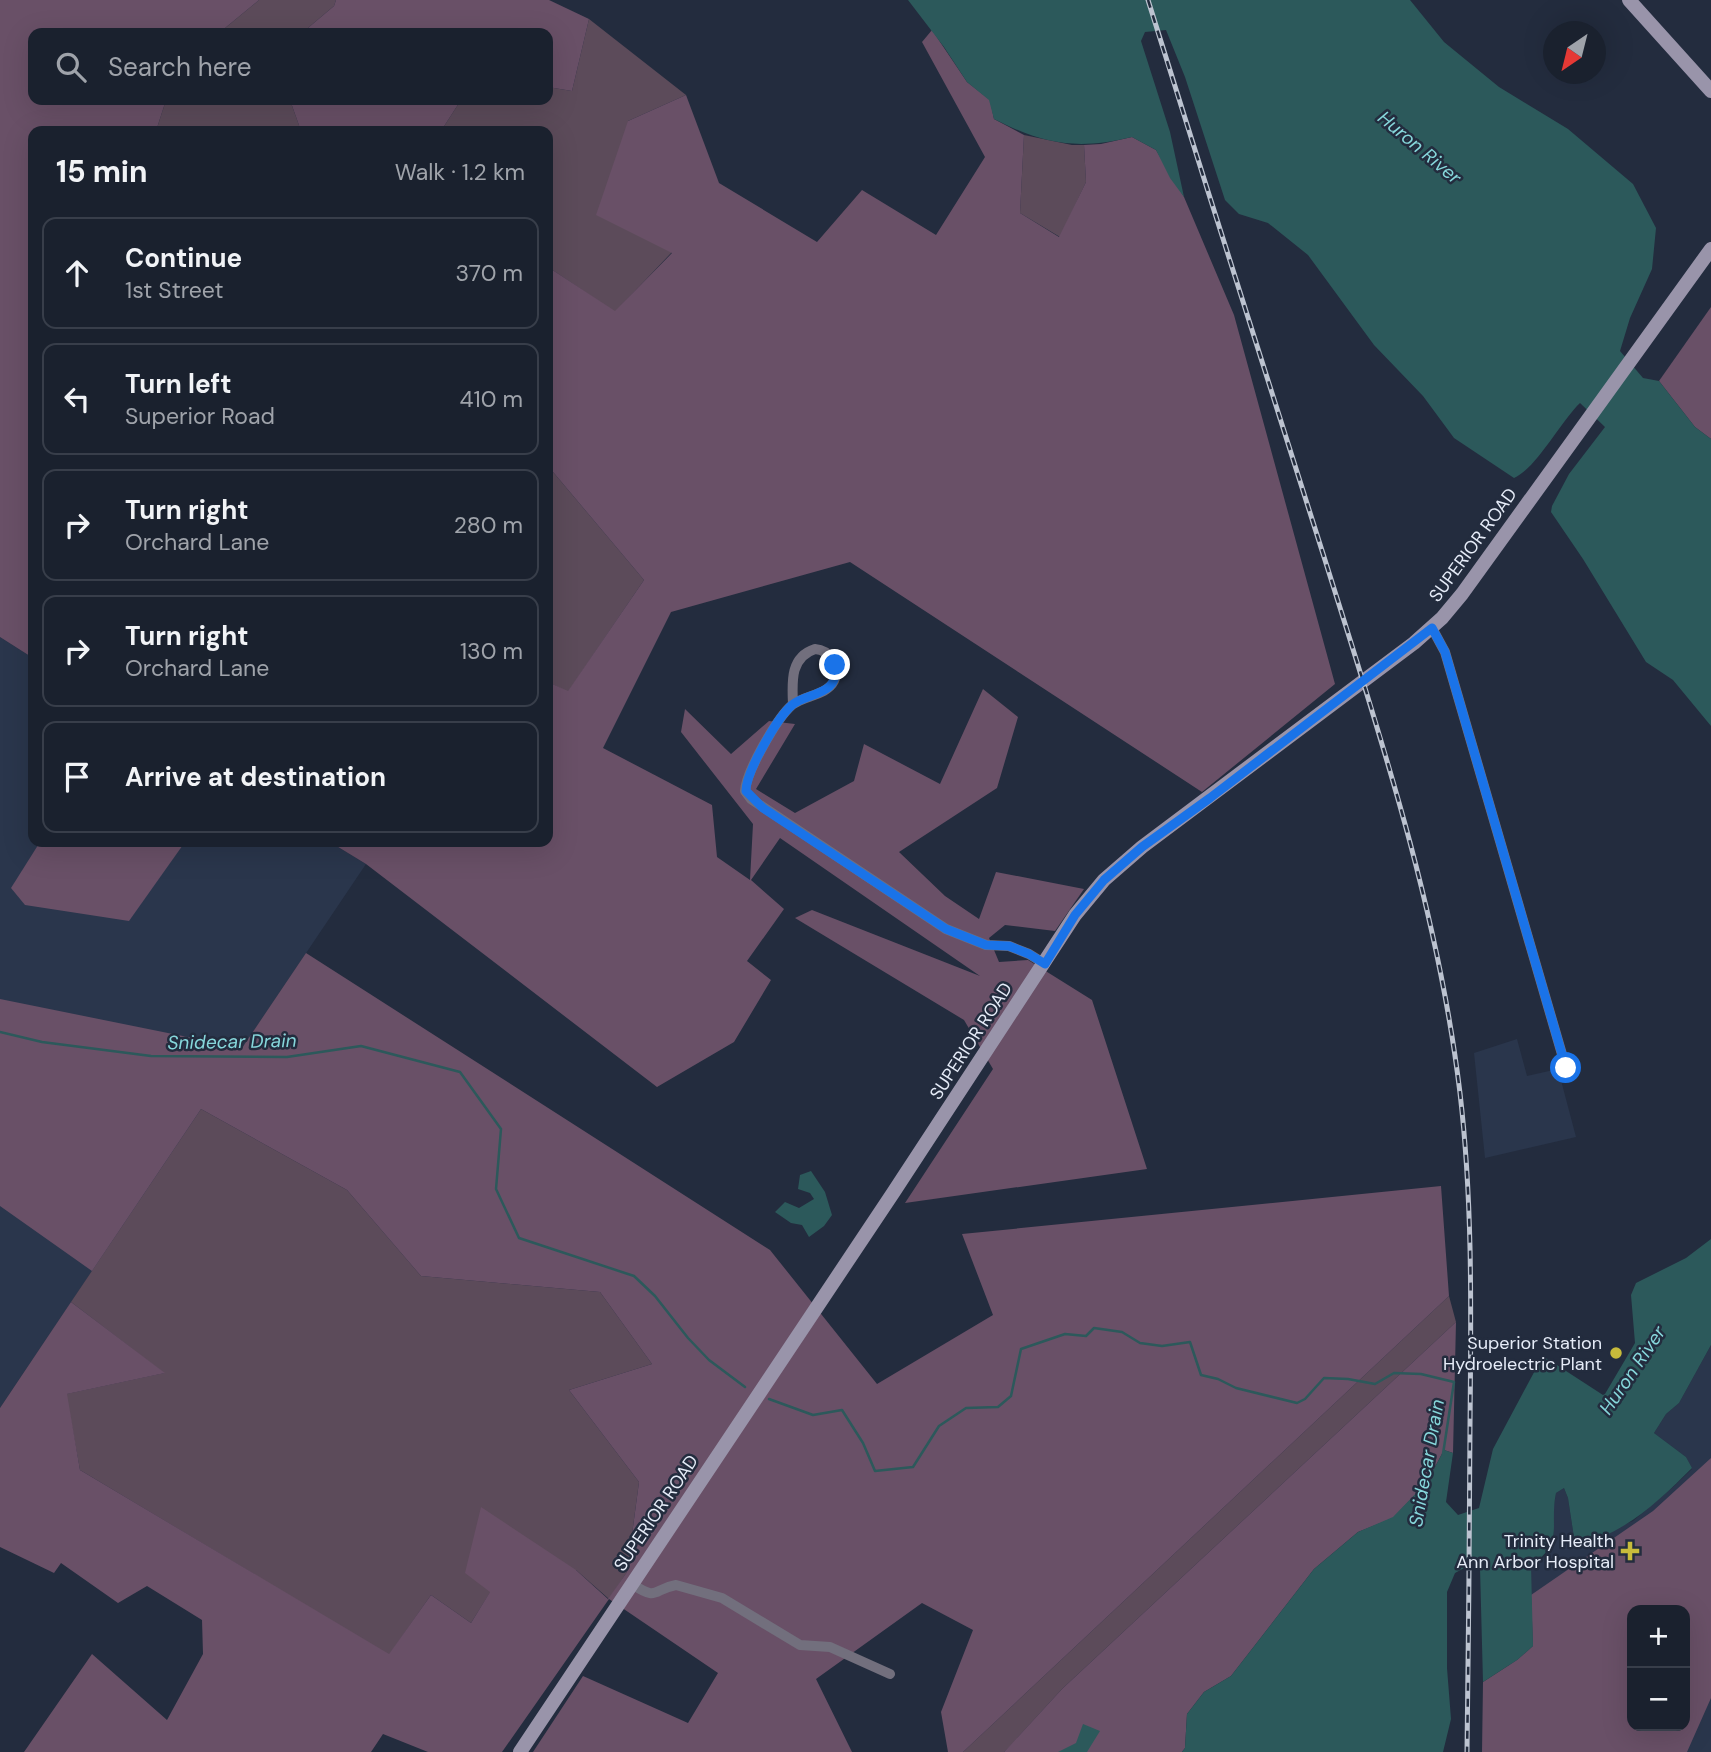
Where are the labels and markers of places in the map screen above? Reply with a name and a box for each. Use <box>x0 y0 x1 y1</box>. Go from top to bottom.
place label: Superior Station Hydroelectric Plant <box>1443 1331 1602 1376</box>
marker: Superior Station Hydroelectric Plant <box>1608 1345 1624 1361</box>
place label: Trinity Health Ann Arbor Hospital <box>1456 1529 1614 1574</box>
marker: Trinity Health Ann Arbor Hospital <box>1620 1541 1640 1561</box>

